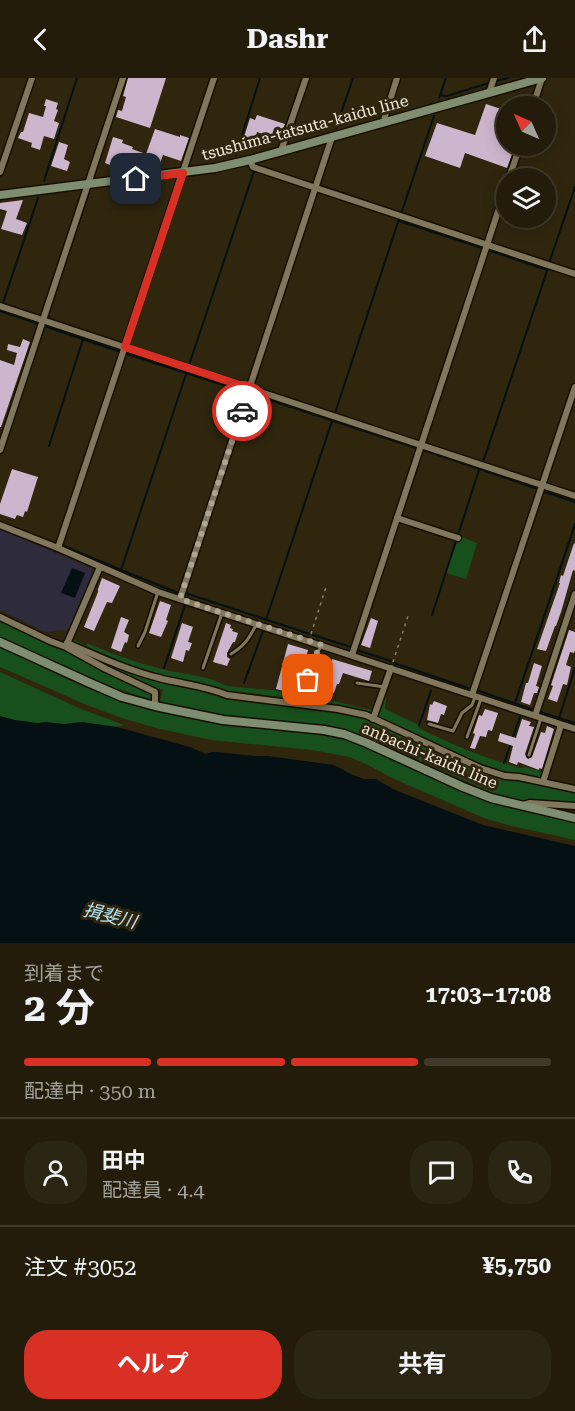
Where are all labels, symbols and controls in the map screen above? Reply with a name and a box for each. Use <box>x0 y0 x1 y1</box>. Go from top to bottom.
icon: back <box>24 23 57 56</box>
text: Dashr <box>247 23 328 55</box>
icon: share <box>518 23 551 56</box>
street label: tsushima-tatsuta-kaidu line <box>200 91 411 164</box>
north arrow <box>496 96 556 156</box>
map controls <box>496 96 556 228</box>
pin <box>110 153 161 204</box>
icon: home <box>119 162 152 195</box>
button: layers <box>496 168 556 228</box>
courier <box>212 381 272 441</box>
icon: car <box>226 395 259 428</box>
pin <box>282 654 333 705</box>
icon: bag <box>291 663 324 696</box>
street label: anbachi-kaidu line <box>359 718 501 793</box>
water label: 揖斐川 <box>81 899 141 933</box>
text: 到着まで <box>24 961 104 985</box>
text: 17:03–17:08 <box>425 982 551 1007</box>
text: 2 分 <box>24 985 95 1031</box>
text: 配達中 · 350 m <box>24 1079 156 1103</box>
button: person <box>24 1141 87 1204</box>
button: chat <box>410 1141 473 1204</box>
button: phone <box>488 1141 551 1204</box>
text: 田中 <box>102 1148 146 1173</box>
text: 配達員 · 4.4 <box>102 1178 205 1202</box>
text: ¥5,750 <box>482 1253 551 1278</box>
text: 注文 #3052 <box>24 1255 137 1280</box>
button: ヘルプ <box>24 1330 282 1399</box>
button: 共有 <box>294 1330 551 1399</box>

